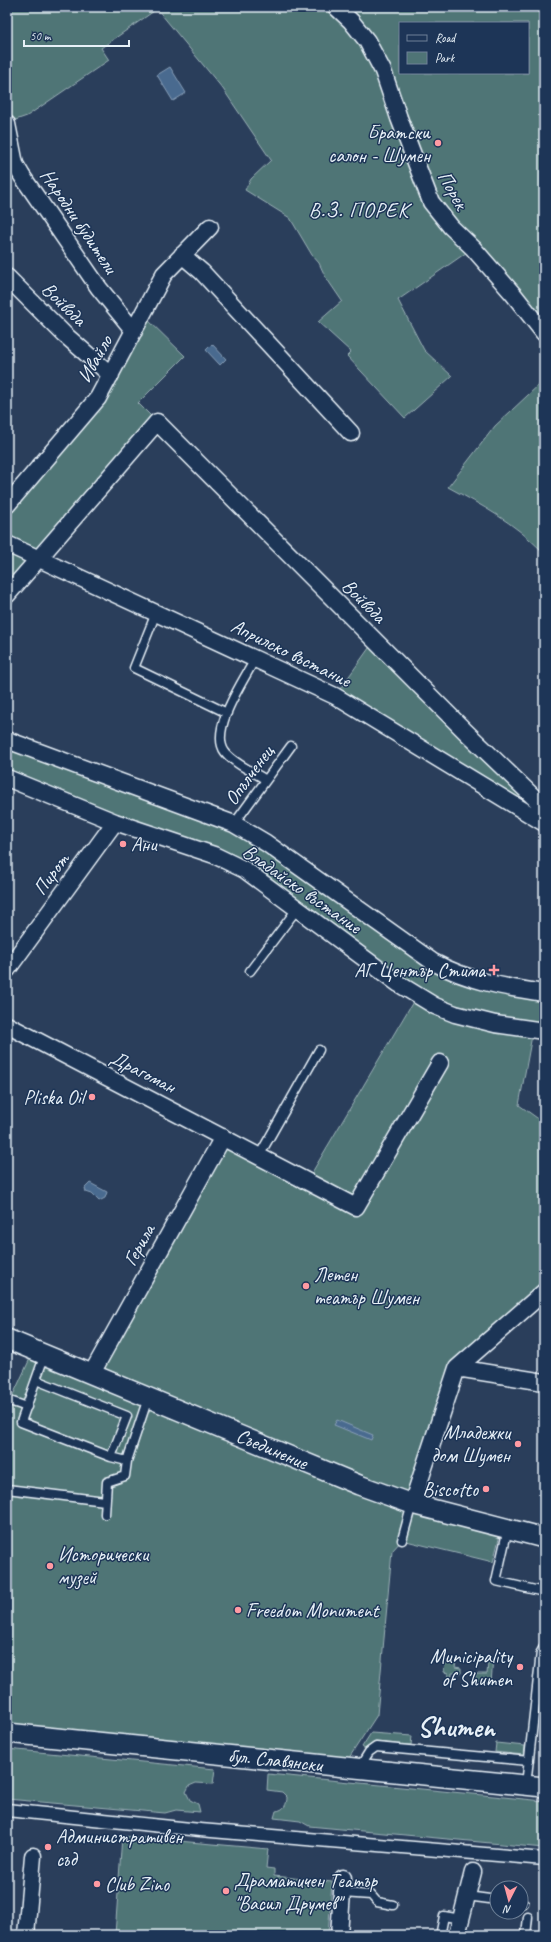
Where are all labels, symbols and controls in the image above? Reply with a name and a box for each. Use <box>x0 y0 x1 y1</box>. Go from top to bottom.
scale bar <box>24 22 129 48</box>
legend <box>399 22 529 74</box>
text: 50 m <box>30 28 52 44</box>
text: Road <box>435 30 457 46</box>
text: Park <box>435 50 456 66</box>
place label: Братски салон - Шумен <box>328 120 432 168</box>
marker: Братски салон - Шумен <box>433 138 443 148</box>
street label: Народни будители <box>35 164 124 280</box>
street label: Порек <box>432 166 475 215</box>
district label: В.З. ПОРЕК <box>309 197 413 223</box>
street label: Войвода <box>36 277 93 333</box>
street label: Ивайло <box>72 330 119 387</box>
street label: Войвода <box>337 574 393 630</box>
street label: Априлско въстание <box>227 613 356 693</box>
street label: Опълченец <box>219 739 280 810</box>
place label: Ани <box>131 832 158 857</box>
marker: Ани <box>118 839 128 849</box>
street label: Владайско въстание <box>238 839 367 940</box>
street label: Пирот <box>27 846 76 900</box>
place label: АГ Център Стима <box>354 958 487 983</box>
marker: АГ Център Стима <box>488 964 500 976</box>
street label: Драгоман <box>106 1045 182 1100</box>
place label: Pliska Oil <box>23 1085 88 1110</box>
marker: Pliska Oil <box>87 1092 97 1102</box>
street label: Герила <box>117 1218 161 1270</box>
place label: Летен театър Шумен <box>314 1262 421 1310</box>
marker: Летен театър Шумен <box>301 1281 311 1291</box>
place label: Младежки дом Шумен <box>431 1420 512 1468</box>
street label: Съединение <box>233 1423 313 1476</box>
marker: Младежки дом Шумен <box>513 1439 523 1449</box>
place label: Biscotto <box>422 1477 479 1502</box>
marker: Biscotto <box>481 1484 491 1494</box>
place label: Исторически музей <box>58 1542 150 1590</box>
marker: Исторически музей <box>45 1561 55 1571</box>
place label: Freedom Monument <box>246 1598 381 1623</box>
marker: Freedom Monument <box>233 1605 243 1615</box>
place label: Municipality of Shumen <box>430 1644 514 1692</box>
marker: Municipality of Shumen <box>515 1662 525 1672</box>
district label: Shumen <box>417 1709 497 1744</box>
street label: бул. Славянски <box>227 1743 325 1778</box>
place label: Административен съд <box>56 1824 184 1872</box>
marker: Административен съд <box>43 1842 53 1852</box>
place label: Драматичен Театър "Васил Друмев" <box>234 1868 379 1916</box>
place label: Club Zino <box>105 1872 170 1897</box>
marker: Club Zino <box>92 1879 102 1889</box>
north arrow <box>489 1880 529 1920</box>
marker: Драматичен Театър "Васил Друмев" <box>221 1886 231 1896</box>
text: N <box>502 1902 512 1917</box>

